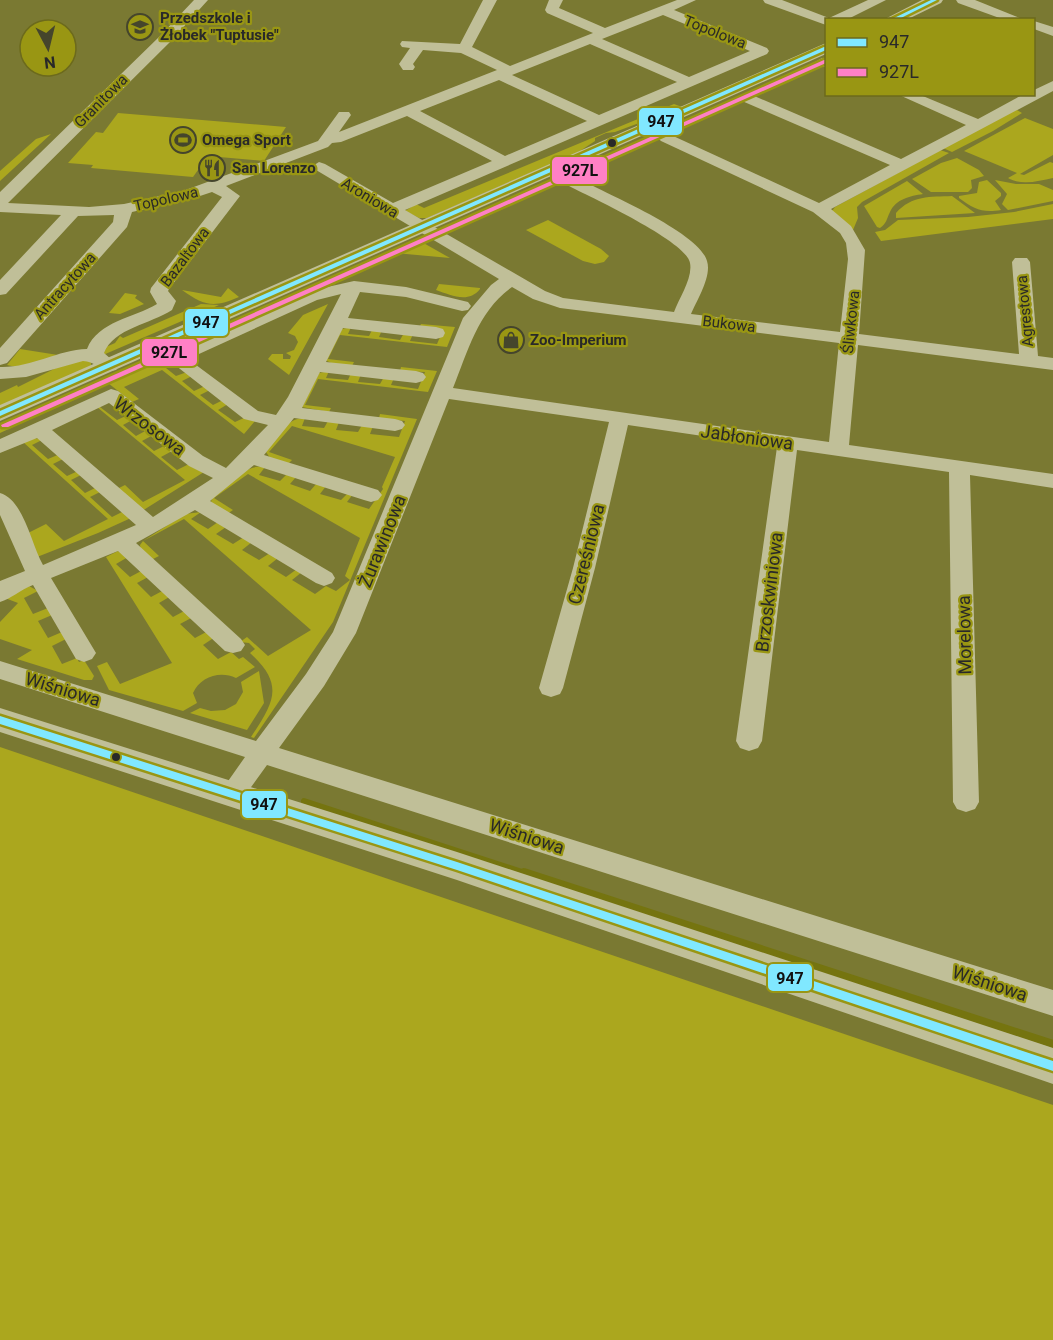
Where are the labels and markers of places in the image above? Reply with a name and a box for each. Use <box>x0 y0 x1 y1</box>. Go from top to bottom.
place label: Przedszkole i Żłobek "Tuptusie" <box>160 9 279 44</box>
school or university icon: Przedszkole i Żłobek "Tuptusie" <box>125 12 155 42</box>
sports icon: Omega Sport <box>168 125 198 155</box>
place label: Omega Sport <box>202 131 291 149</box>
unlabelled marker <box>606 137 618 149</box>
restaurant icon: San Lorenzo <box>197 153 227 183</box>
place label: San Lorenzo <box>232 159 316 177</box>
shop icon: Zoo-Imperium <box>496 325 526 355</box>
place label: Zoo-Imperium <box>530 331 627 349</box>
unlabelled marker <box>110 751 122 763</box>

